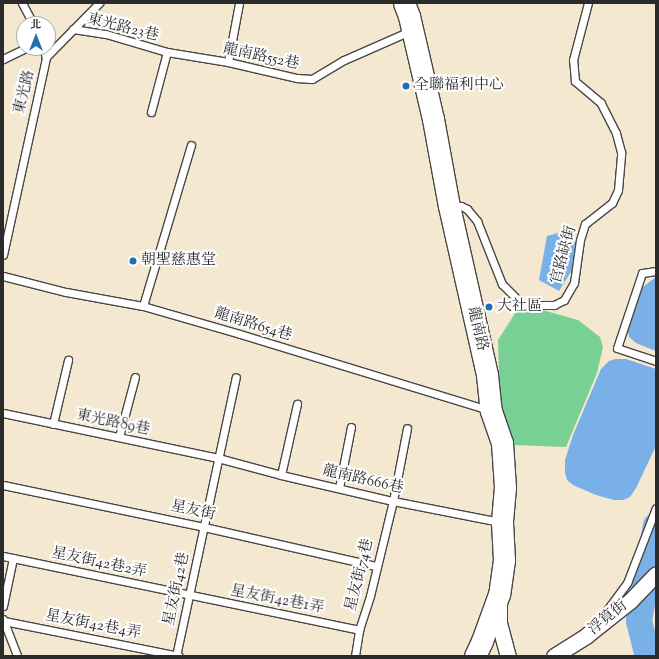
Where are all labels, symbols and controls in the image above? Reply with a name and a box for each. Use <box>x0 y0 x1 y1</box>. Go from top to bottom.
street label: 東光路23巷 <box>85 10 161 46</box>
north arrow <box>16 16 56 56</box>
text: 北 <box>31 17 42 33</box>
street label: 龍南路552巷 <box>221 40 301 74</box>
street label: 東光路 <box>11 68 39 116</box>
place label: 全聯福利中心 <box>414 77 504 95</box>
marker: 全聯福利中心 <box>401 81 411 91</box>
street label: 官路缺街 <box>548 224 580 286</box>
place label: 朝聖慈惠堂 <box>141 252 216 270</box>
marker: 朝聖慈惠堂 <box>128 256 138 266</box>
place label: 大社區 <box>497 298 542 316</box>
marker: 大社區 <box>484 302 494 312</box>
street label: 龍南路654巷 <box>212 305 294 345</box>
street label: 龍南路 <box>463 305 491 353</box>
street label: 東光路89巷 <box>75 406 151 440</box>
street label: 龍南路666巷 <box>321 462 405 498</box>
street label: 星友街 <box>169 498 217 524</box>
street label: 星友街74巷 <box>342 537 378 613</box>
street label: 星友街42巷2弄 <box>50 544 148 582</box>
street label: 星友街42巷 <box>160 551 194 627</box>
street label: 星友街42巷1弄 <box>229 582 325 618</box>
street label: 浮筧街 <box>585 597 631 639</box>
street label: 星友街42巷4弄 <box>44 607 142 643</box>

